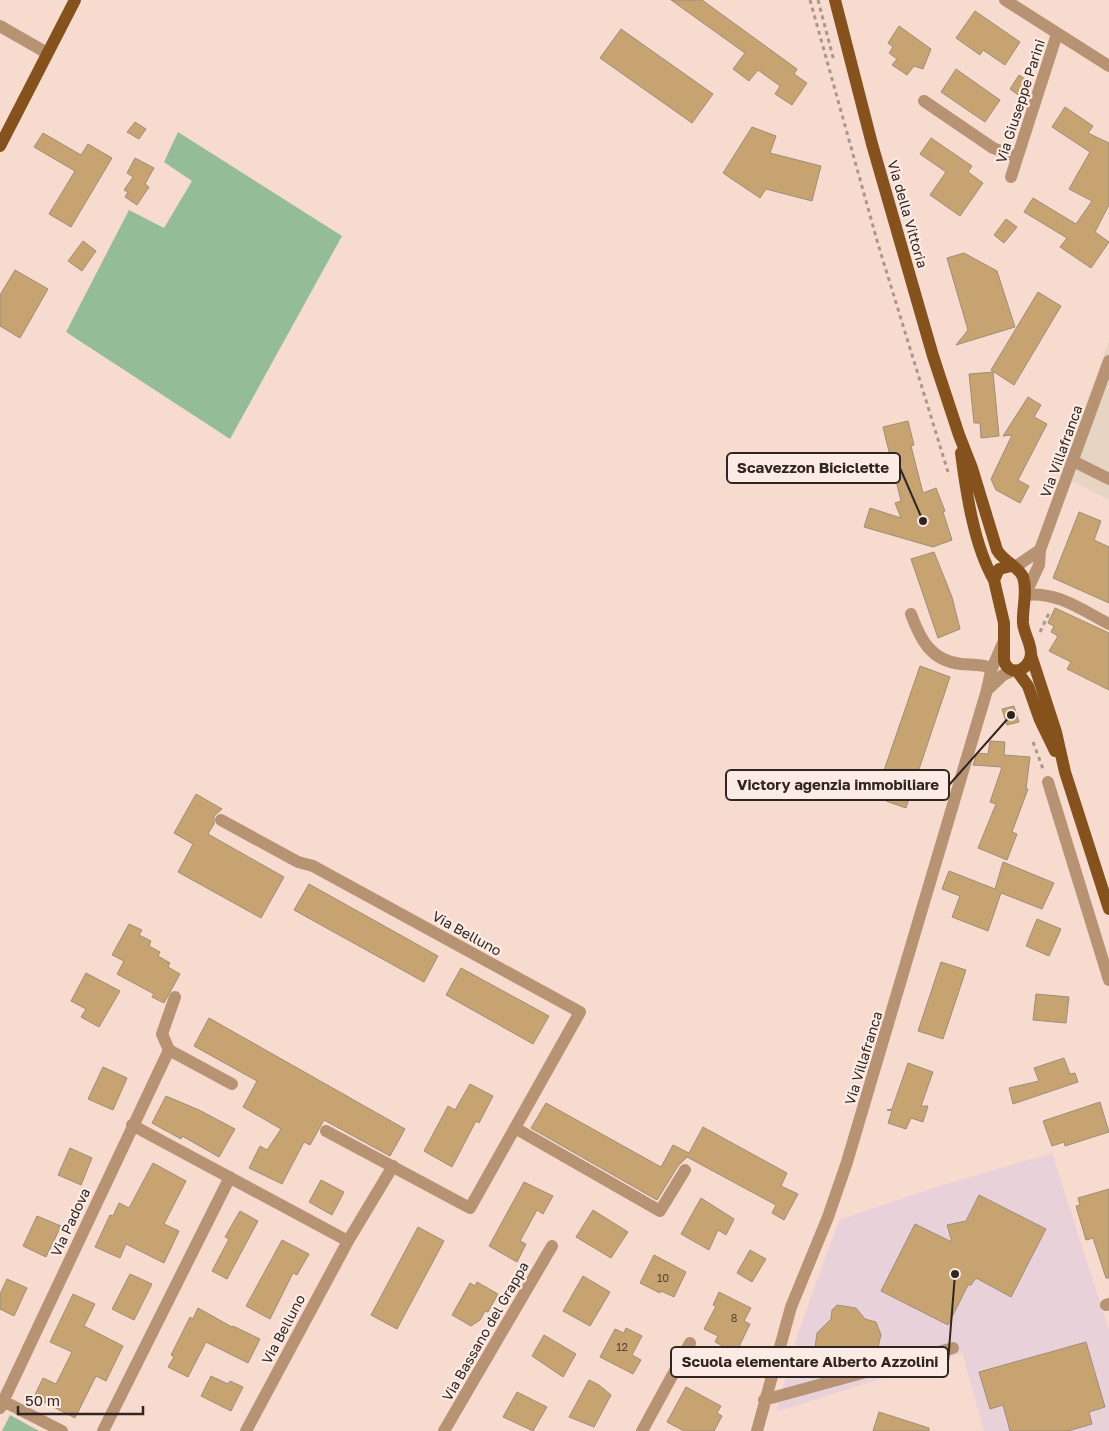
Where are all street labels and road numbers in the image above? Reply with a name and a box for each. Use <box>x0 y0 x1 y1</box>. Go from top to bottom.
street label: Via Giuseppe Parini <box>992 37 1048 165</box>
street label: Via della Vittoria <box>884 158 932 270</box>
street label: Via Villafranca <box>1036 402 1086 500</box>
street label: Via Belluno <box>429 907 505 959</box>
street label: Via Villafranca <box>841 1009 885 1107</box>
street label: Via Padova <box>47 1185 93 1259</box>
street label: Via Bassano del Grappa <box>438 1258 532 1404</box>
street label: Via Belluno <box>258 1291 308 1367</box>

